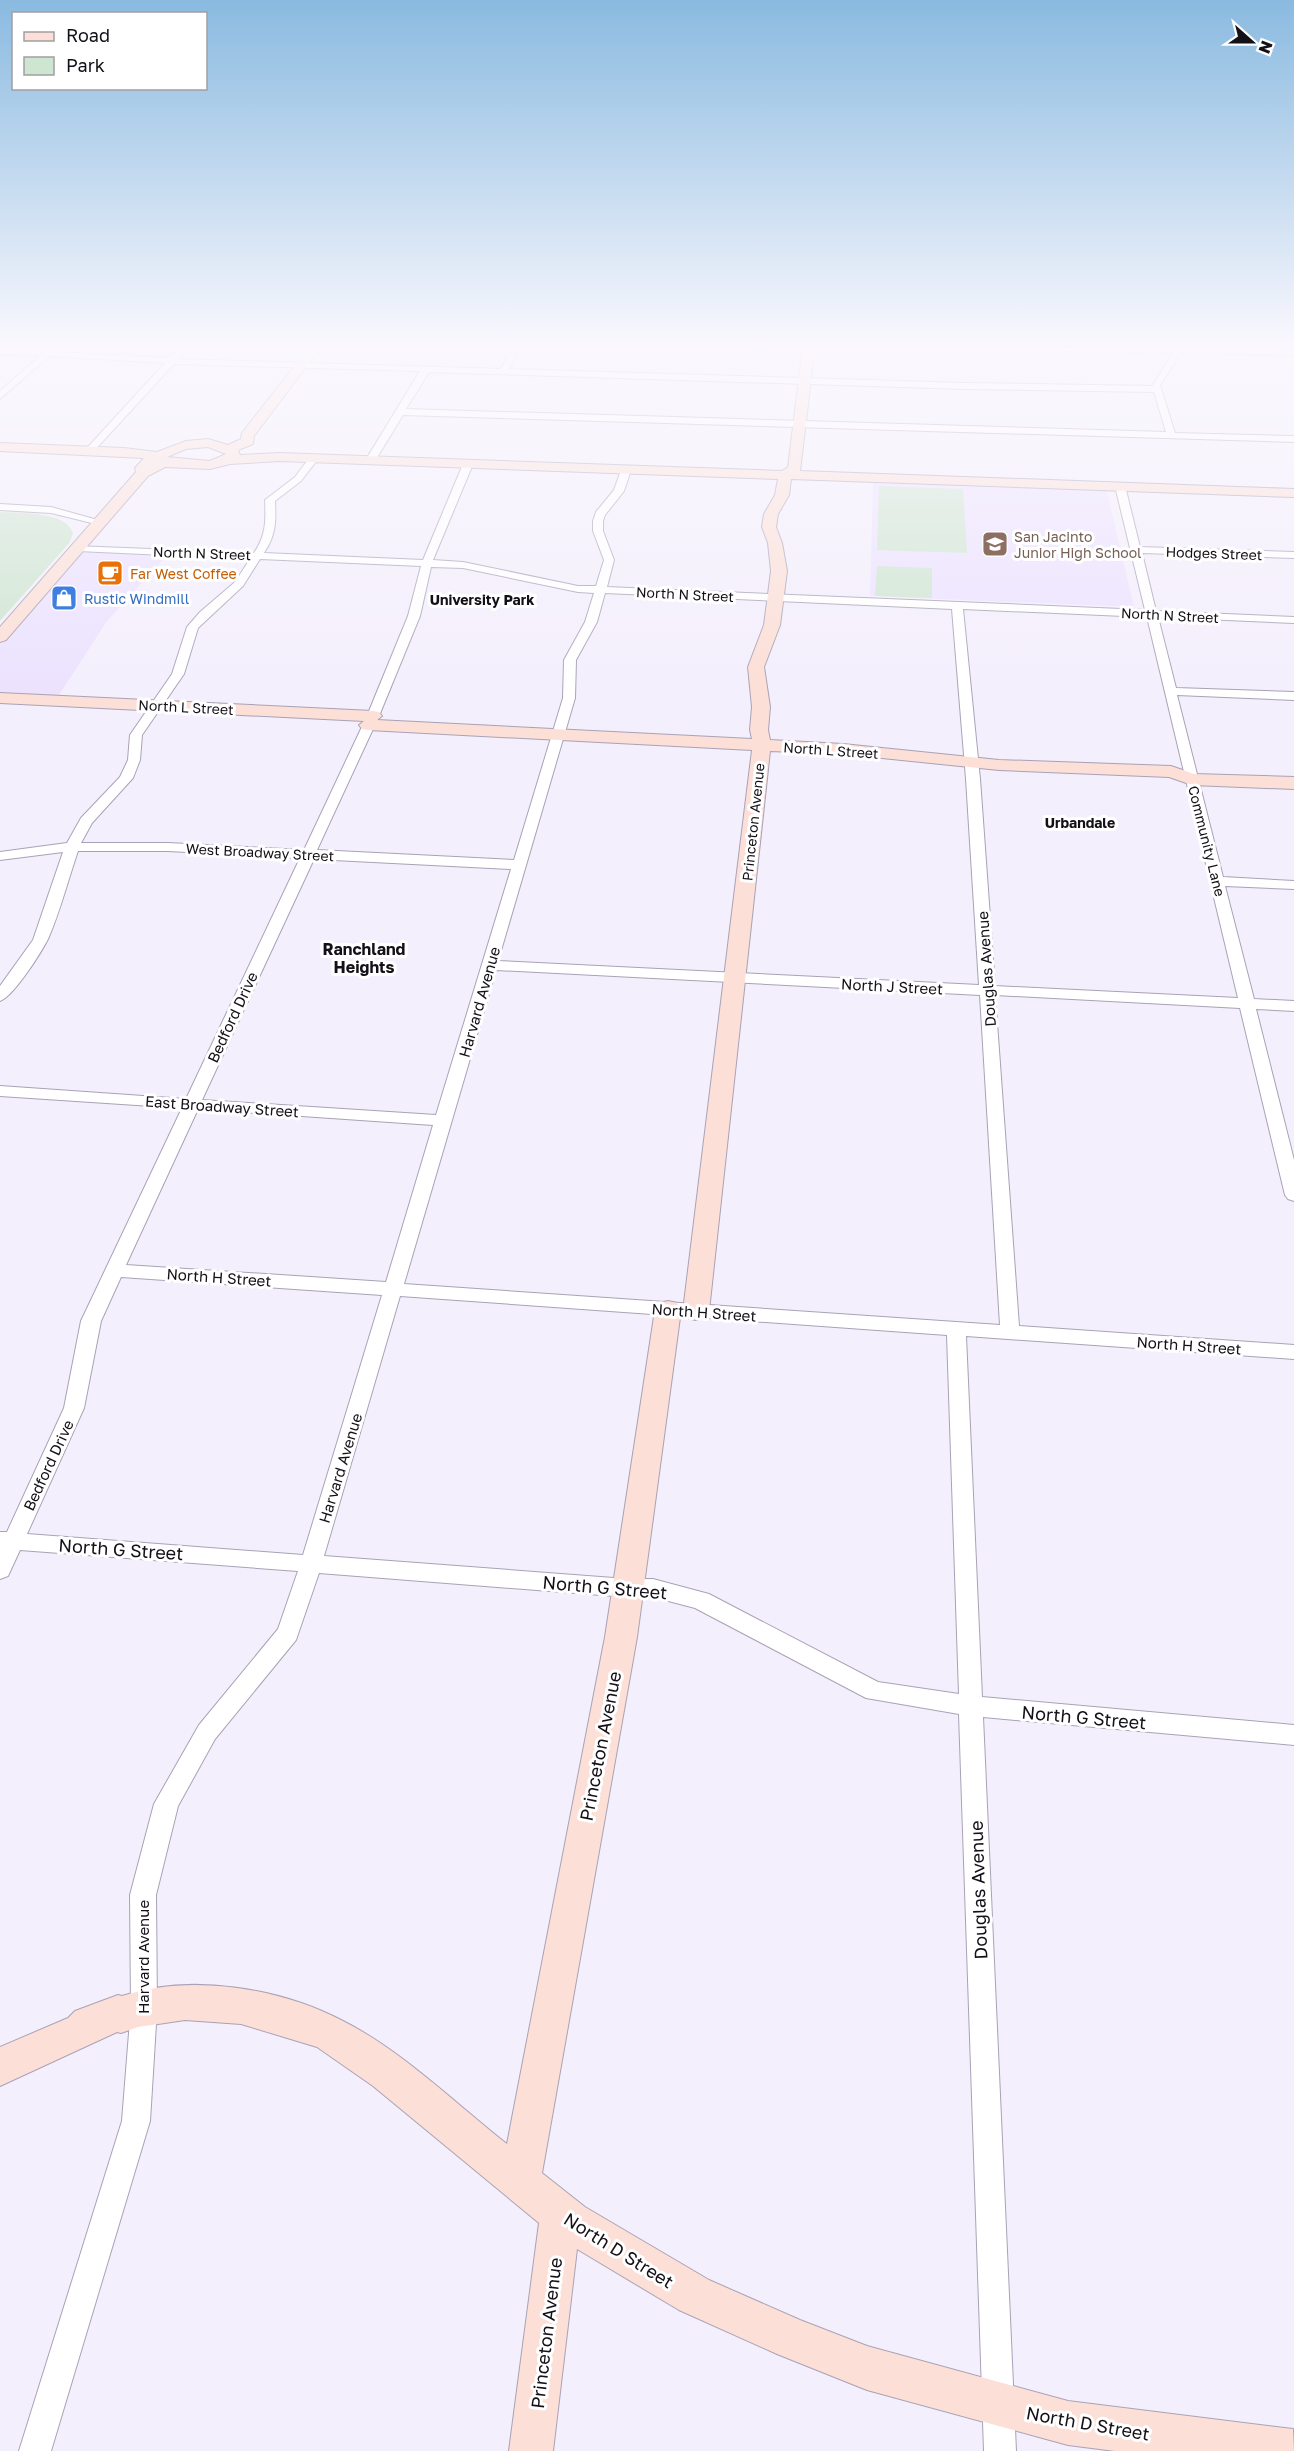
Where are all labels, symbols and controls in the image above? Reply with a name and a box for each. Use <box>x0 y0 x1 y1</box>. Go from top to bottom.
legend <box>12 12 207 90</box>
north arrow <box>1222 12 1282 72</box>
text: Road <box>66 24 110 46</box>
text: N <box>1254 38 1278 57</box>
text: Park <box>66 54 105 76</box>
place label: San Jacinto Junior High School <box>1014 528 1142 561</box>
school or university icon: San Jacinto Junior High School <box>980 529 1010 559</box>
street label: North N Street <box>153 543 251 563</box>
street label: Hodges Street <box>1165 543 1263 563</box>
cafe icon: Far West Coffee <box>95 558 125 588</box>
place label: Far West Coffee <box>130 565 237 582</box>
shop icon: Rustic Windmill <box>49 583 79 613</box>
street label: North N Street <box>636 583 734 605</box>
place label: Rustic Windmill <box>84 590 189 607</box>
district label: University Park <box>430 591 534 608</box>
street label: North N Street <box>1121 604 1219 626</box>
street label: North L Street <box>138 696 234 718</box>
street label: North L Street <box>783 738 879 762</box>
street label: Princeton Avenue <box>738 762 768 882</box>
street label: Community Lane <box>1185 784 1229 898</box>
district label: Urbandale <box>1045 814 1115 831</box>
street label: West Broadway Street <box>185 840 335 864</box>
street label: Douglas Avenue <box>973 910 999 1027</box>
district label: Ranchland Heights <box>323 939 406 977</box>
street label: Harvard Avenue <box>455 944 503 1059</box>
street label: Bedford Drive <box>203 968 261 1065</box>
street label: North J Street <box>841 974 943 998</box>
street label: East Broadway Street <box>144 1092 300 1120</box>
street label: North H Street <box>166 1264 272 1290</box>
street label: North H Street <box>651 1299 757 1325</box>
street label: North H Street <box>1136 1332 1242 1358</box>
street label: Harvard Avenue <box>315 1410 365 1525</box>
street label: Bedford Drive <box>19 1416 77 1513</box>
street label: North G Street <box>58 1534 184 1564</box>
street label: North G Street <box>542 1571 668 1603</box>
street label: Princeton Avenue <box>575 1669 625 1823</box>
street label: North G Street <box>1021 1701 1147 1733</box>
street label: Douglas Avenue <box>965 1820 991 1960</box>
street label: Harvard Avenue <box>134 1900 152 2014</box>
street label: North D Street <box>560 2208 678 2292</box>
street label: Princeton Avenue <box>526 2256 566 2410</box>
street label: North D Street <box>1025 2401 1151 2445</box>

